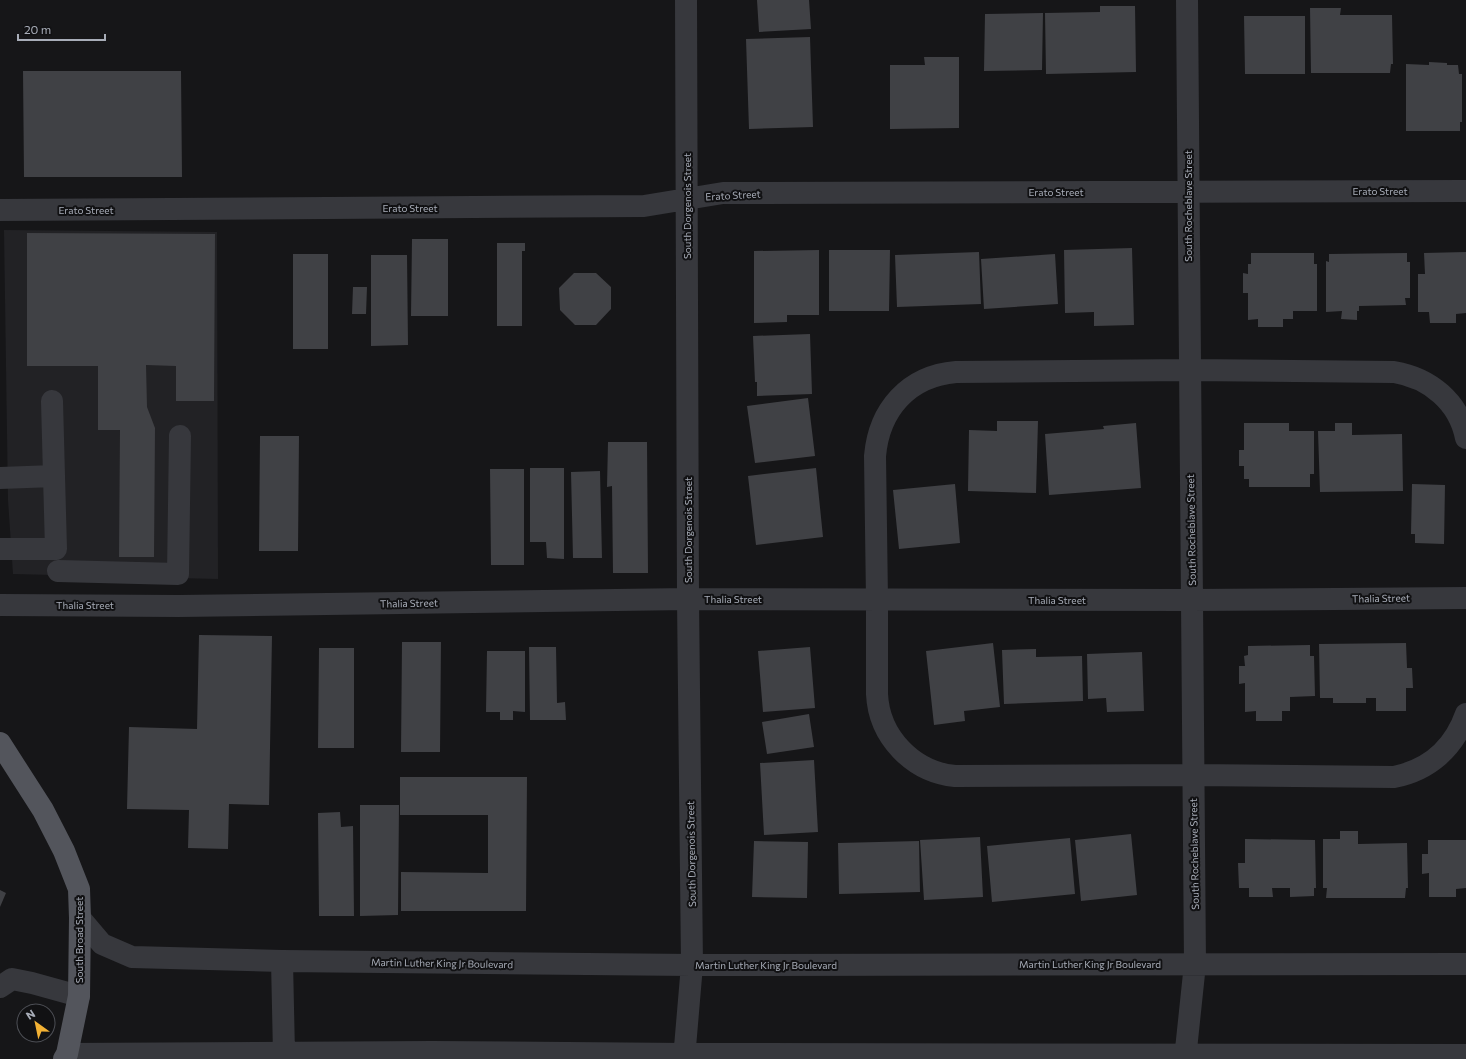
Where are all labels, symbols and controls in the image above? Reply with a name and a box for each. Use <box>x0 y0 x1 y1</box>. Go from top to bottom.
scale bar <box>18 16 105 42</box>
text: 20 m <box>24 22 51 36</box>
street label: South Rocheblave Street <box>1182 150 1194 262</box>
street label: South Dorgenois Street <box>681 153 693 259</box>
street label: Erato Street <box>1352 185 1408 197</box>
street label: Erato Street <box>1028 186 1084 198</box>
street label: Erato Street <box>705 188 761 202</box>
street label: Erato Street <box>382 202 438 214</box>
street label: Erato Street <box>58 204 114 216</box>
street label: South Rocheblave Street <box>1184 474 1198 586</box>
street label: South Dorgenois Street <box>682 477 694 583</box>
street label: Thalia Street <box>1352 591 1410 605</box>
street label: Thalia Street <box>704 593 762 605</box>
street label: Thalia Street <box>1028 594 1086 606</box>
street label: Thalia Street <box>380 596 438 610</box>
street label: Thalia Street <box>56 599 114 611</box>
street label: South Rocheblave Street <box>1187 798 1201 910</box>
street label: South Dorgenois Street <box>684 801 698 907</box>
street label: South Broad Street <box>73 897 85 983</box>
street label: Martin Luther King Jr Boulevard <box>371 956 513 970</box>
street label: Martin Luther King Jr Boulevard <box>1019 958 1161 970</box>
street label: Martin Luther King Jr Boulevard <box>695 959 837 971</box>
north arrow <box>16 1003 56 1043</box>
text: N <box>23 1006 37 1022</box>

